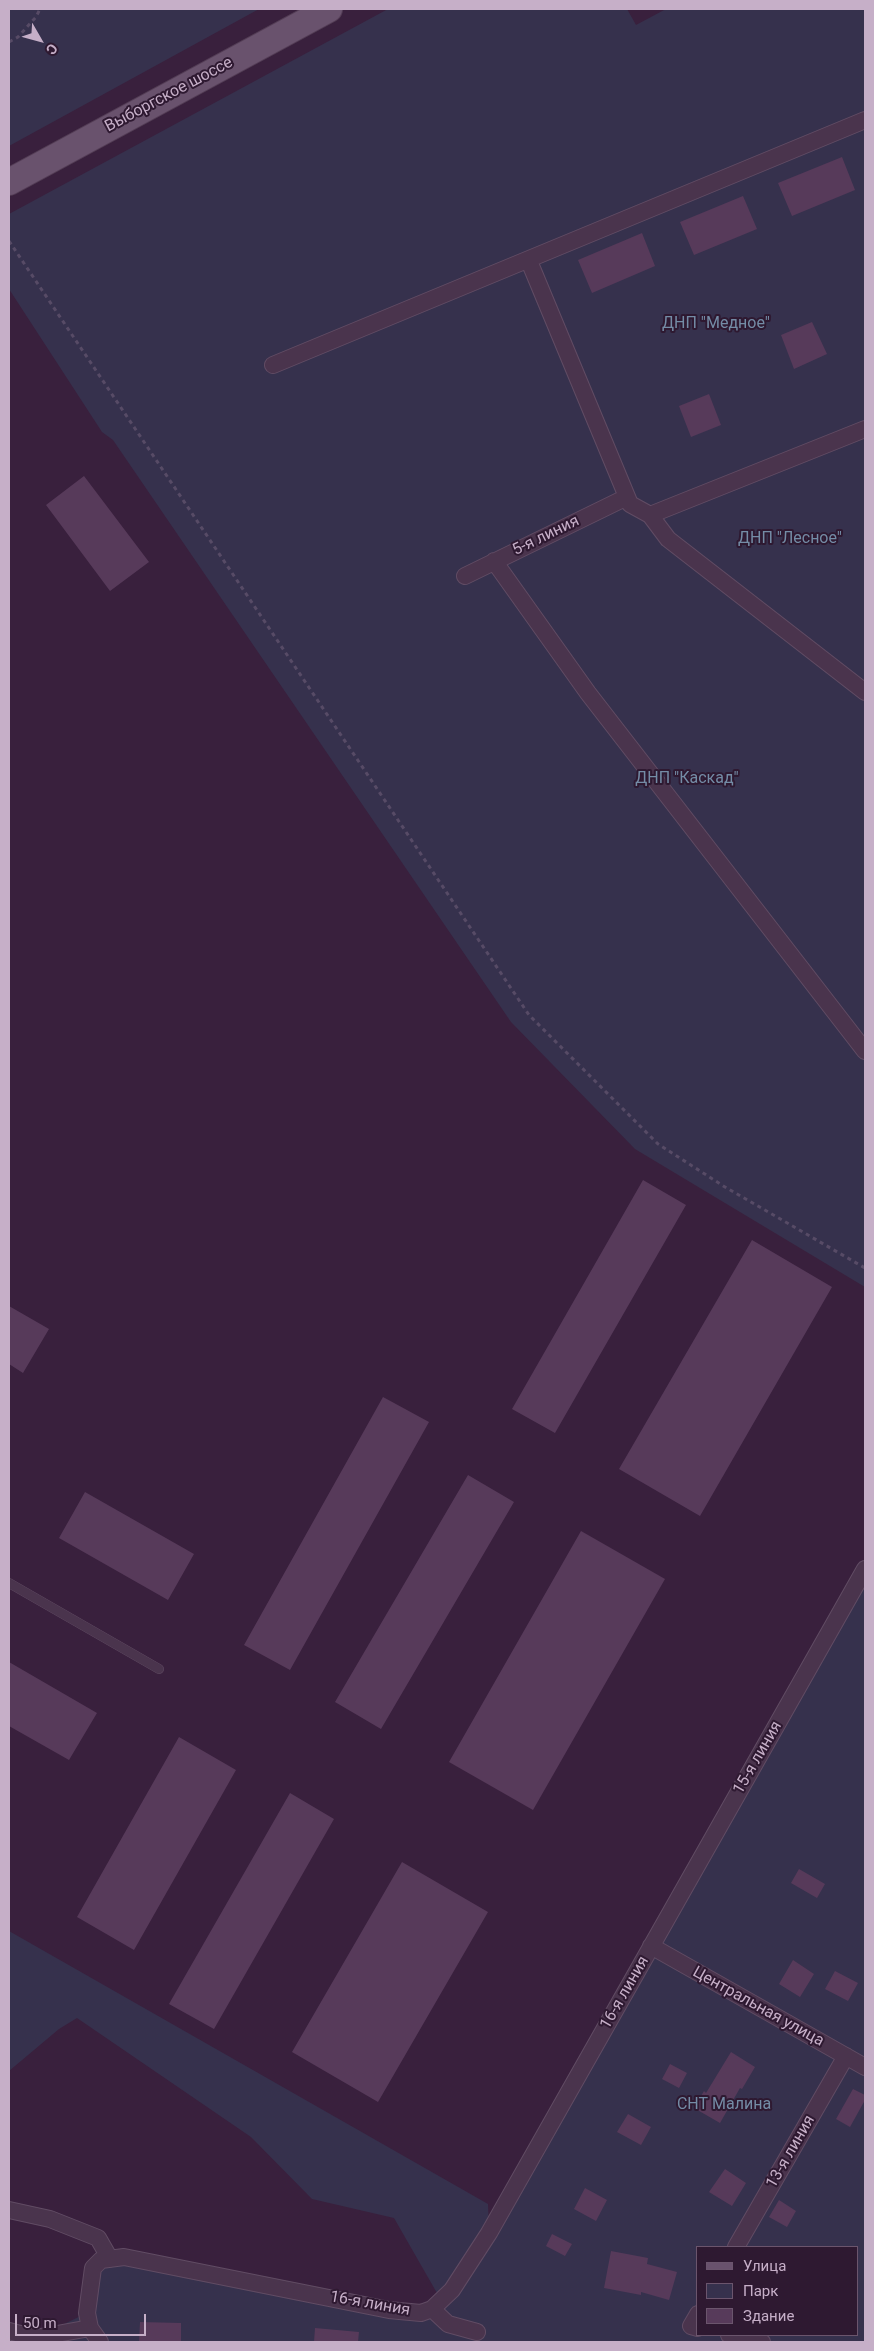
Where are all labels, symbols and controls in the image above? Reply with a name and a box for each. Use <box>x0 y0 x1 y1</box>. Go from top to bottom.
north arrow <box>15 15 65 65</box>
text: С <box>43 41 61 58</box>
street label: Выборгское шоссе <box>102 53 236 137</box>
park label: ДНП "Медное" <box>662 314 770 334</box>
street label: 5-я линия <box>509 512 583 560</box>
park label: ДНП "Лесное" <box>738 529 842 549</box>
park label: ДНП "Каскад" <box>635 769 739 789</box>
street label: 15-я линия <box>729 1718 787 1798</box>
street label: 16-я линия <box>596 1953 654 2033</box>
street label: Центральная улица <box>689 1963 827 2051</box>
park label: СНТ Малина <box>677 2095 771 2115</box>
street label: 13-я линия <box>762 2112 820 2192</box>
legend <box>696 2246 859 2336</box>
text: Улица <box>743 2257 786 2275</box>
text: Парк <box>743 2282 778 2300</box>
street label: 16-я линия <box>329 2288 411 2320</box>
scale bar <box>18 2304 149 2336</box>
text: Здание <box>743 2307 794 2325</box>
text: 50 m <box>23 2314 57 2332</box>

